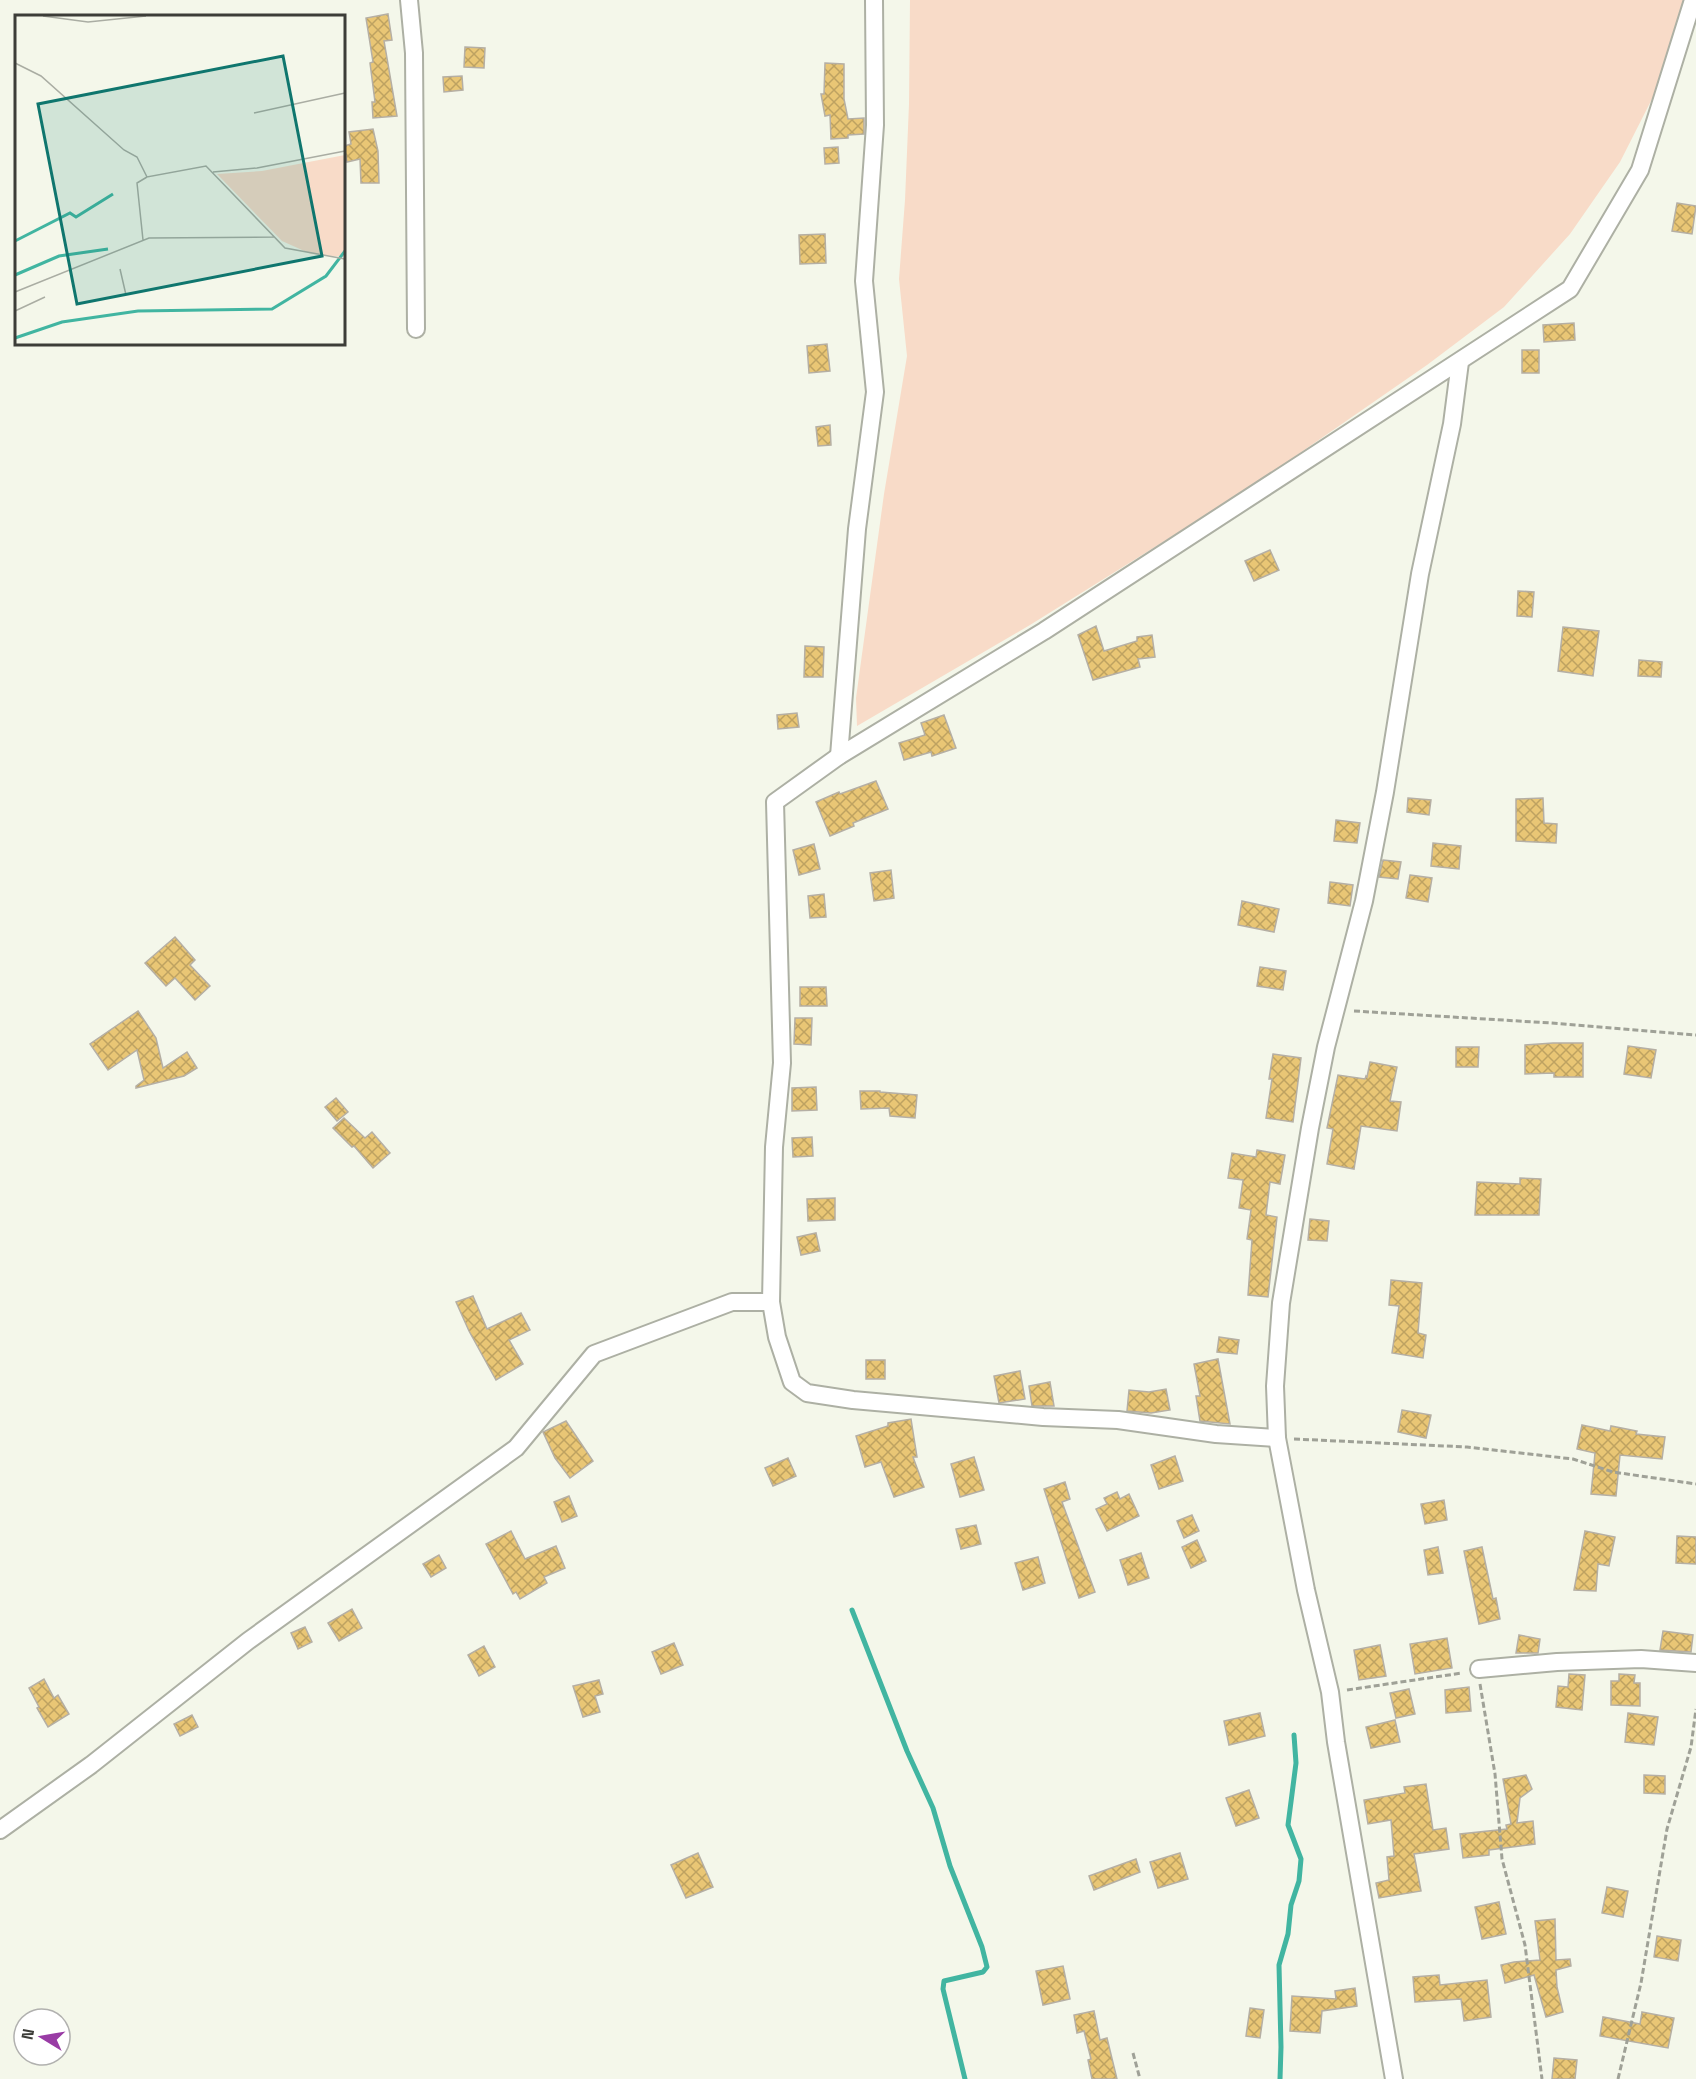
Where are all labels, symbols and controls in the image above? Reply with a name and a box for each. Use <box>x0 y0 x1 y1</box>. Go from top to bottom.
inset map <box>15 15 345 345</box>
north arrow <box>12 2007 72 2067</box>
text: N <box>16 2027 39 2042</box>

